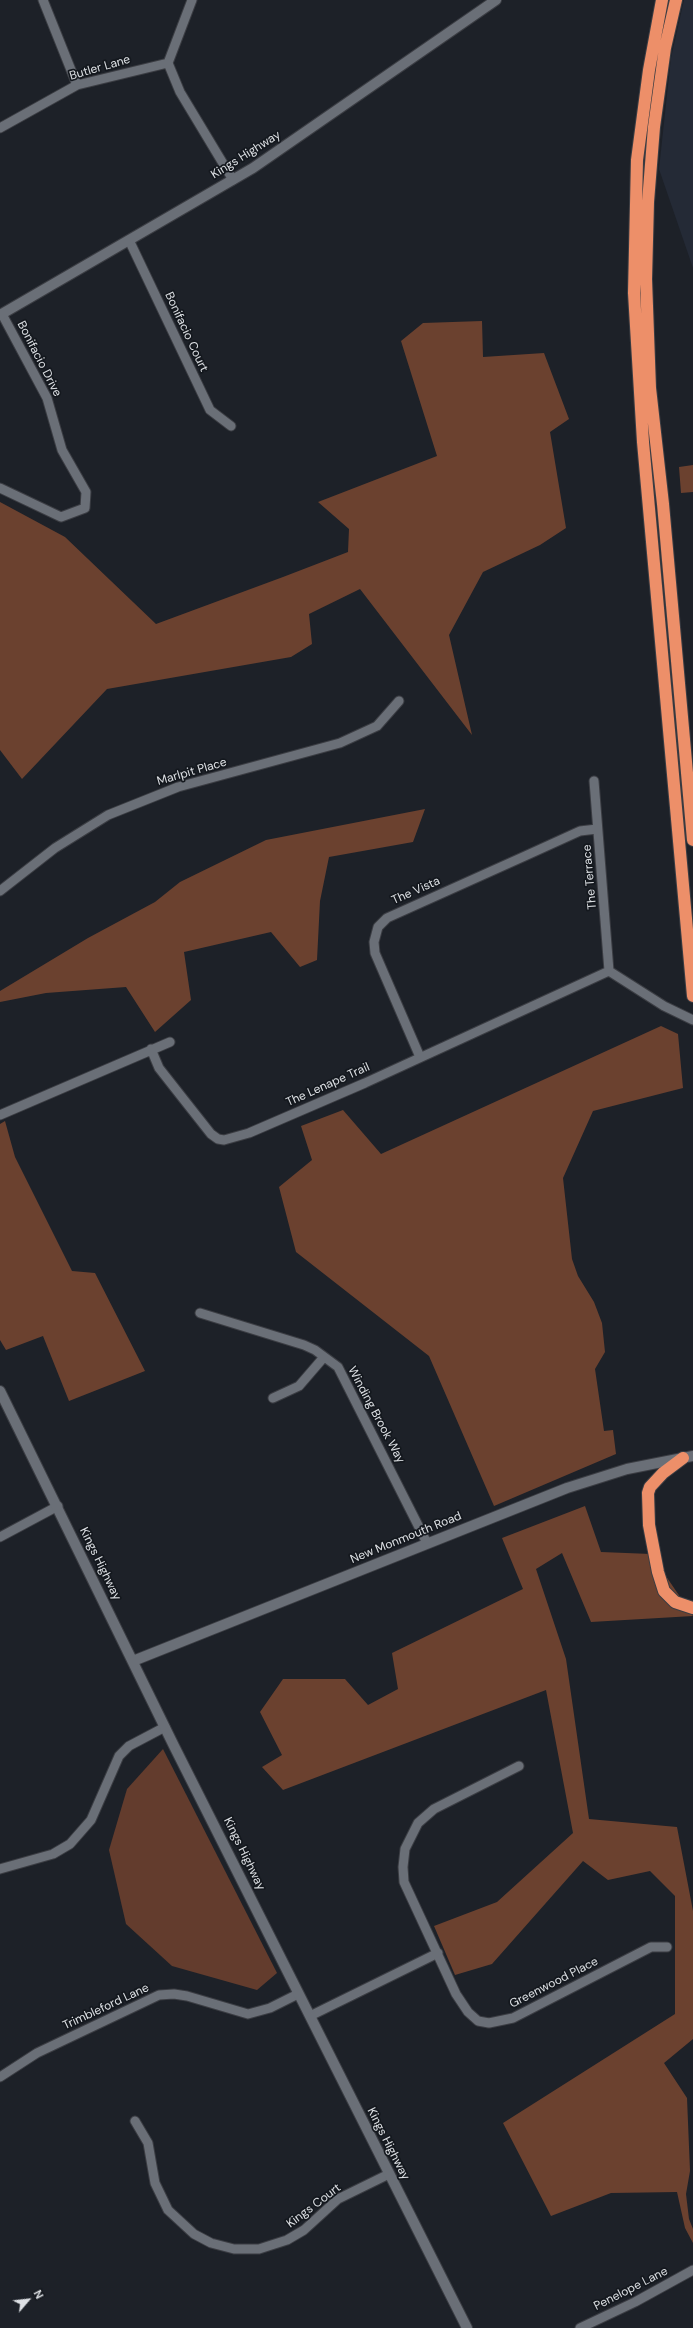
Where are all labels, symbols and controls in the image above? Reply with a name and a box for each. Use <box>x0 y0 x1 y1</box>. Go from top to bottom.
street label: Butler Lane <box>68 52 132 84</box>
street label: Kings Highway <box>209 128 283 182</box>
street label: Bonifacio Court <box>161 290 211 374</box>
street label: Bonifacio Drive <box>14 319 64 399</box>
street label: Marlpit Place <box>155 755 229 789</box>
street label: The Terrace <box>580 844 600 910</box>
street label: The Vista <box>390 874 442 908</box>
street label: The Lenape Trail <box>284 1060 372 1110</box>
street label: Winding Brook Way <box>344 1364 408 1466</box>
street label: New Monmouth Road <box>348 1509 464 1567</box>
street label: Kings Highway <box>76 1525 124 1603</box>
street label: Kings Highway <box>220 1815 268 1893</box>
street label: Greenwood Place <box>507 1954 601 2012</box>
street label: Trimbleford Lane <box>61 1981 151 2033</box>
street label: Kings Highway <box>364 2105 412 2183</box>
street label: Kings Court <box>284 2181 344 2231</box>
street label: Penelope Lane <box>592 2264 670 2314</box>
north arrow <box>8 2280 48 2320</box>
text: N <box>31 2288 47 2301</box>

